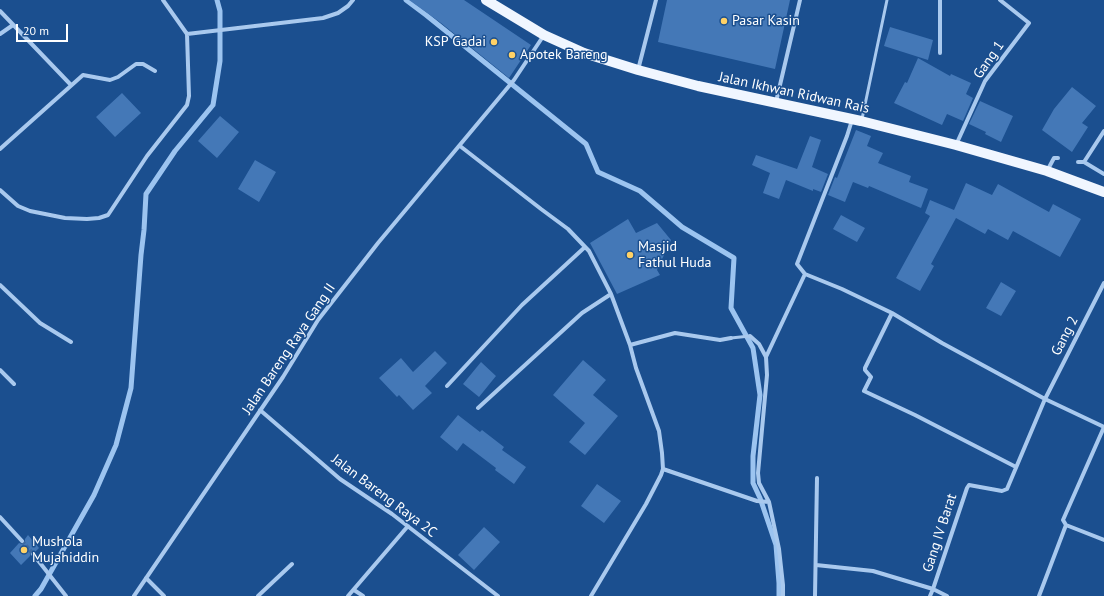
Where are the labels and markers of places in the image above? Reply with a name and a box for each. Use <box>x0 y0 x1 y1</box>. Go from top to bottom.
place label: Pasar Kasin <box>732 13 800 29</box>
marker: Pasar Kasin <box>719 16 729 26</box>
place label: KSP Gadai <box>425 34 486 50</box>
marker: KSP Gadai <box>489 37 499 47</box>
place label: Apotek Bareng <box>520 47 608 63</box>
marker: Apotek Bareng <box>507 50 517 60</box>
place label: Masjid Fathul Huda <box>638 239 711 272</box>
marker: Masjid Fathul Huda <box>625 250 635 260</box>
place label: Mushola Mujahiddin <box>32 534 99 566</box>
marker: Mushola Mujahiddin <box>19 545 29 555</box>

